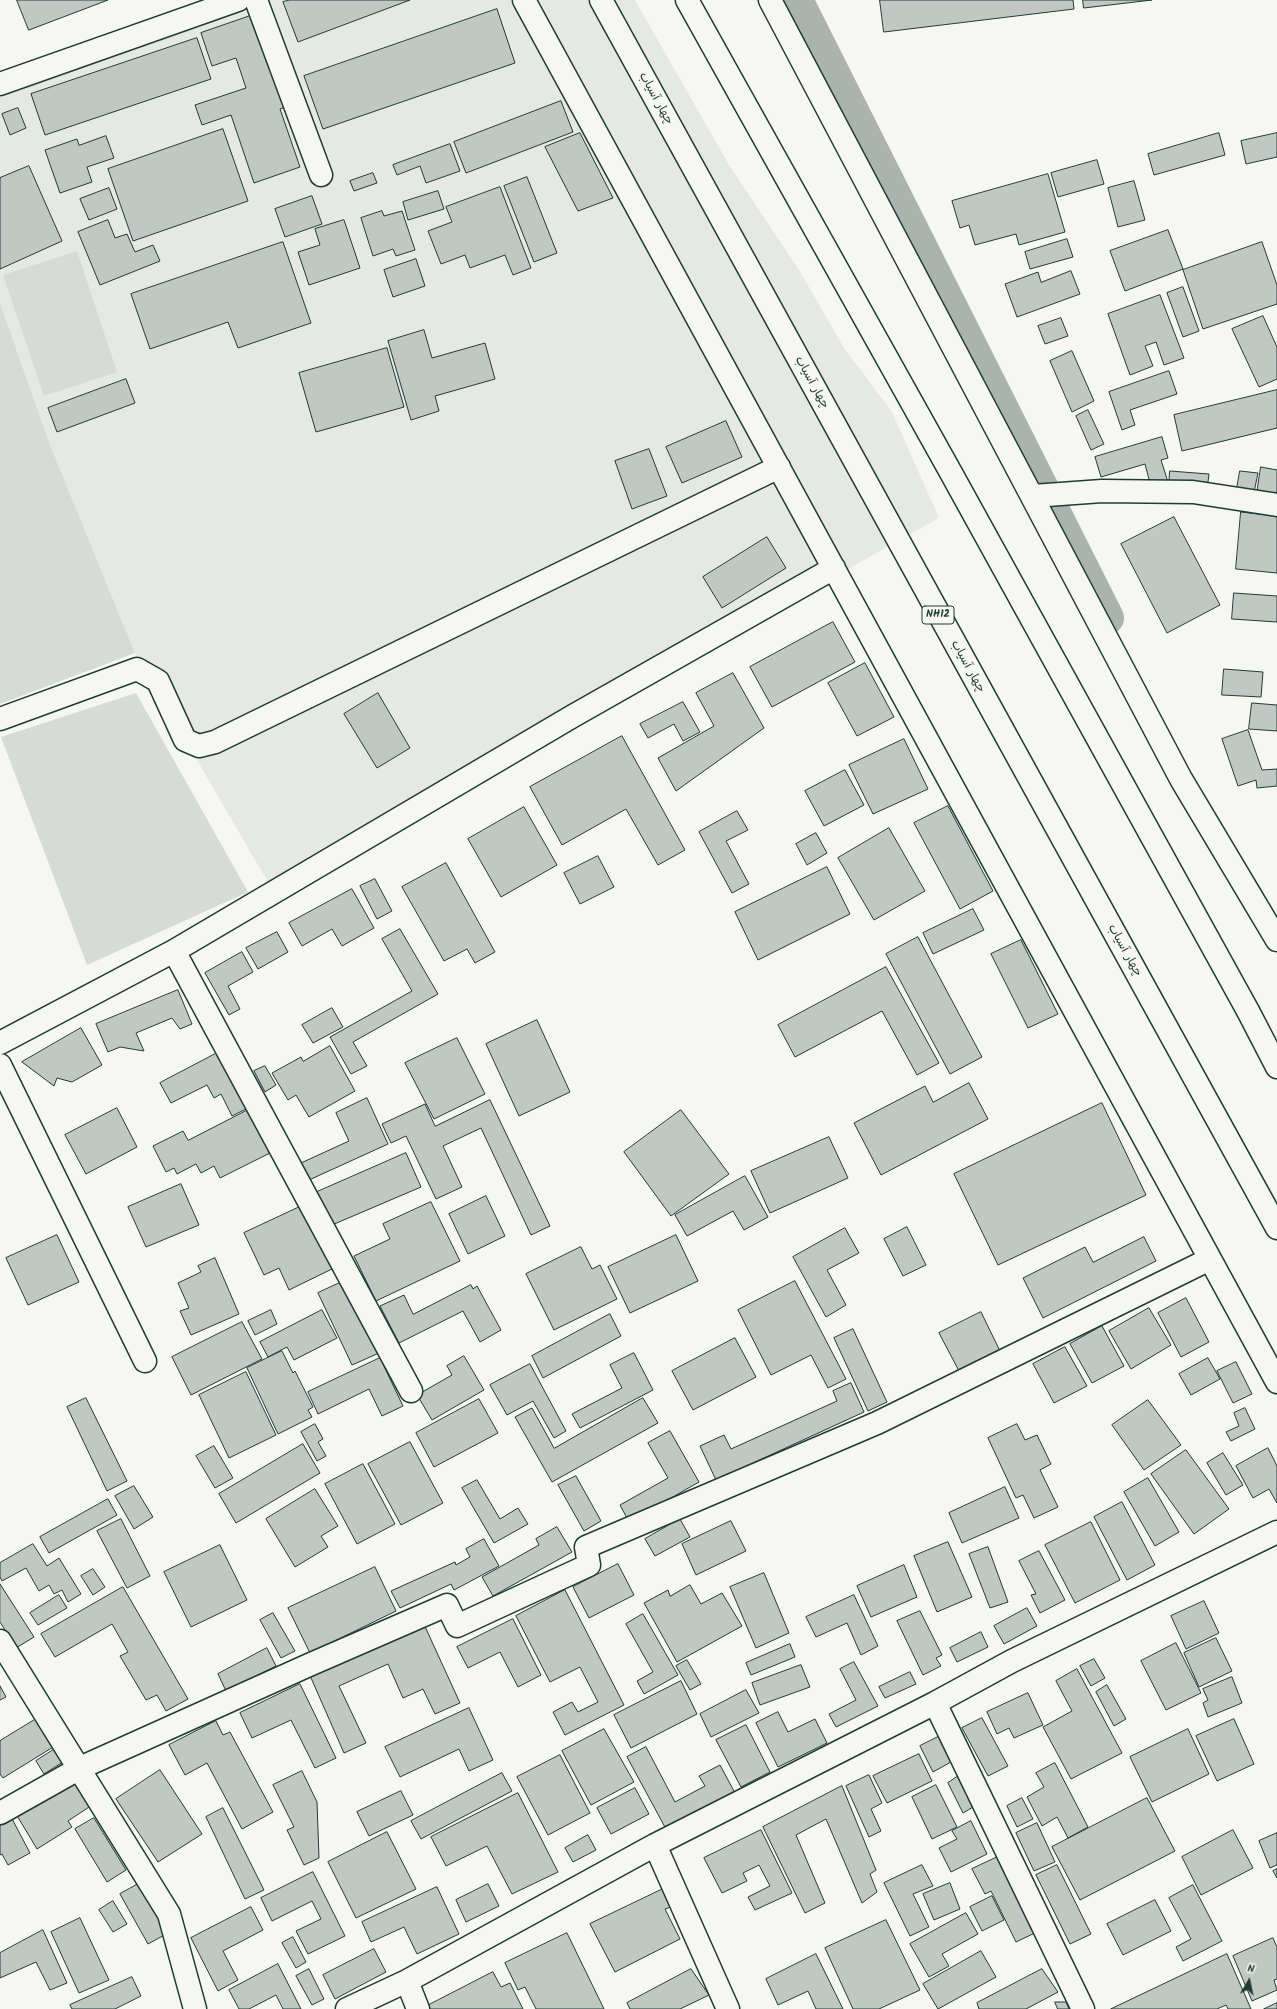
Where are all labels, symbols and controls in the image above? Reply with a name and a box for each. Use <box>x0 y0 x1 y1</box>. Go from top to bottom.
street label: چهار آسیاب <box>635 70 675 128</box>
street label: چهار آسیاب <box>791 354 831 412</box>
road number: NH12 <box>922 606 954 624</box>
street label: چهار آسیاب <box>947 638 987 696</box>
street label: چهار آسیاب <box>1104 922 1144 980</box>
text: N <box>1246 1960 1256 1979</box>
north arrow <box>1229 1961 1269 2001</box>

